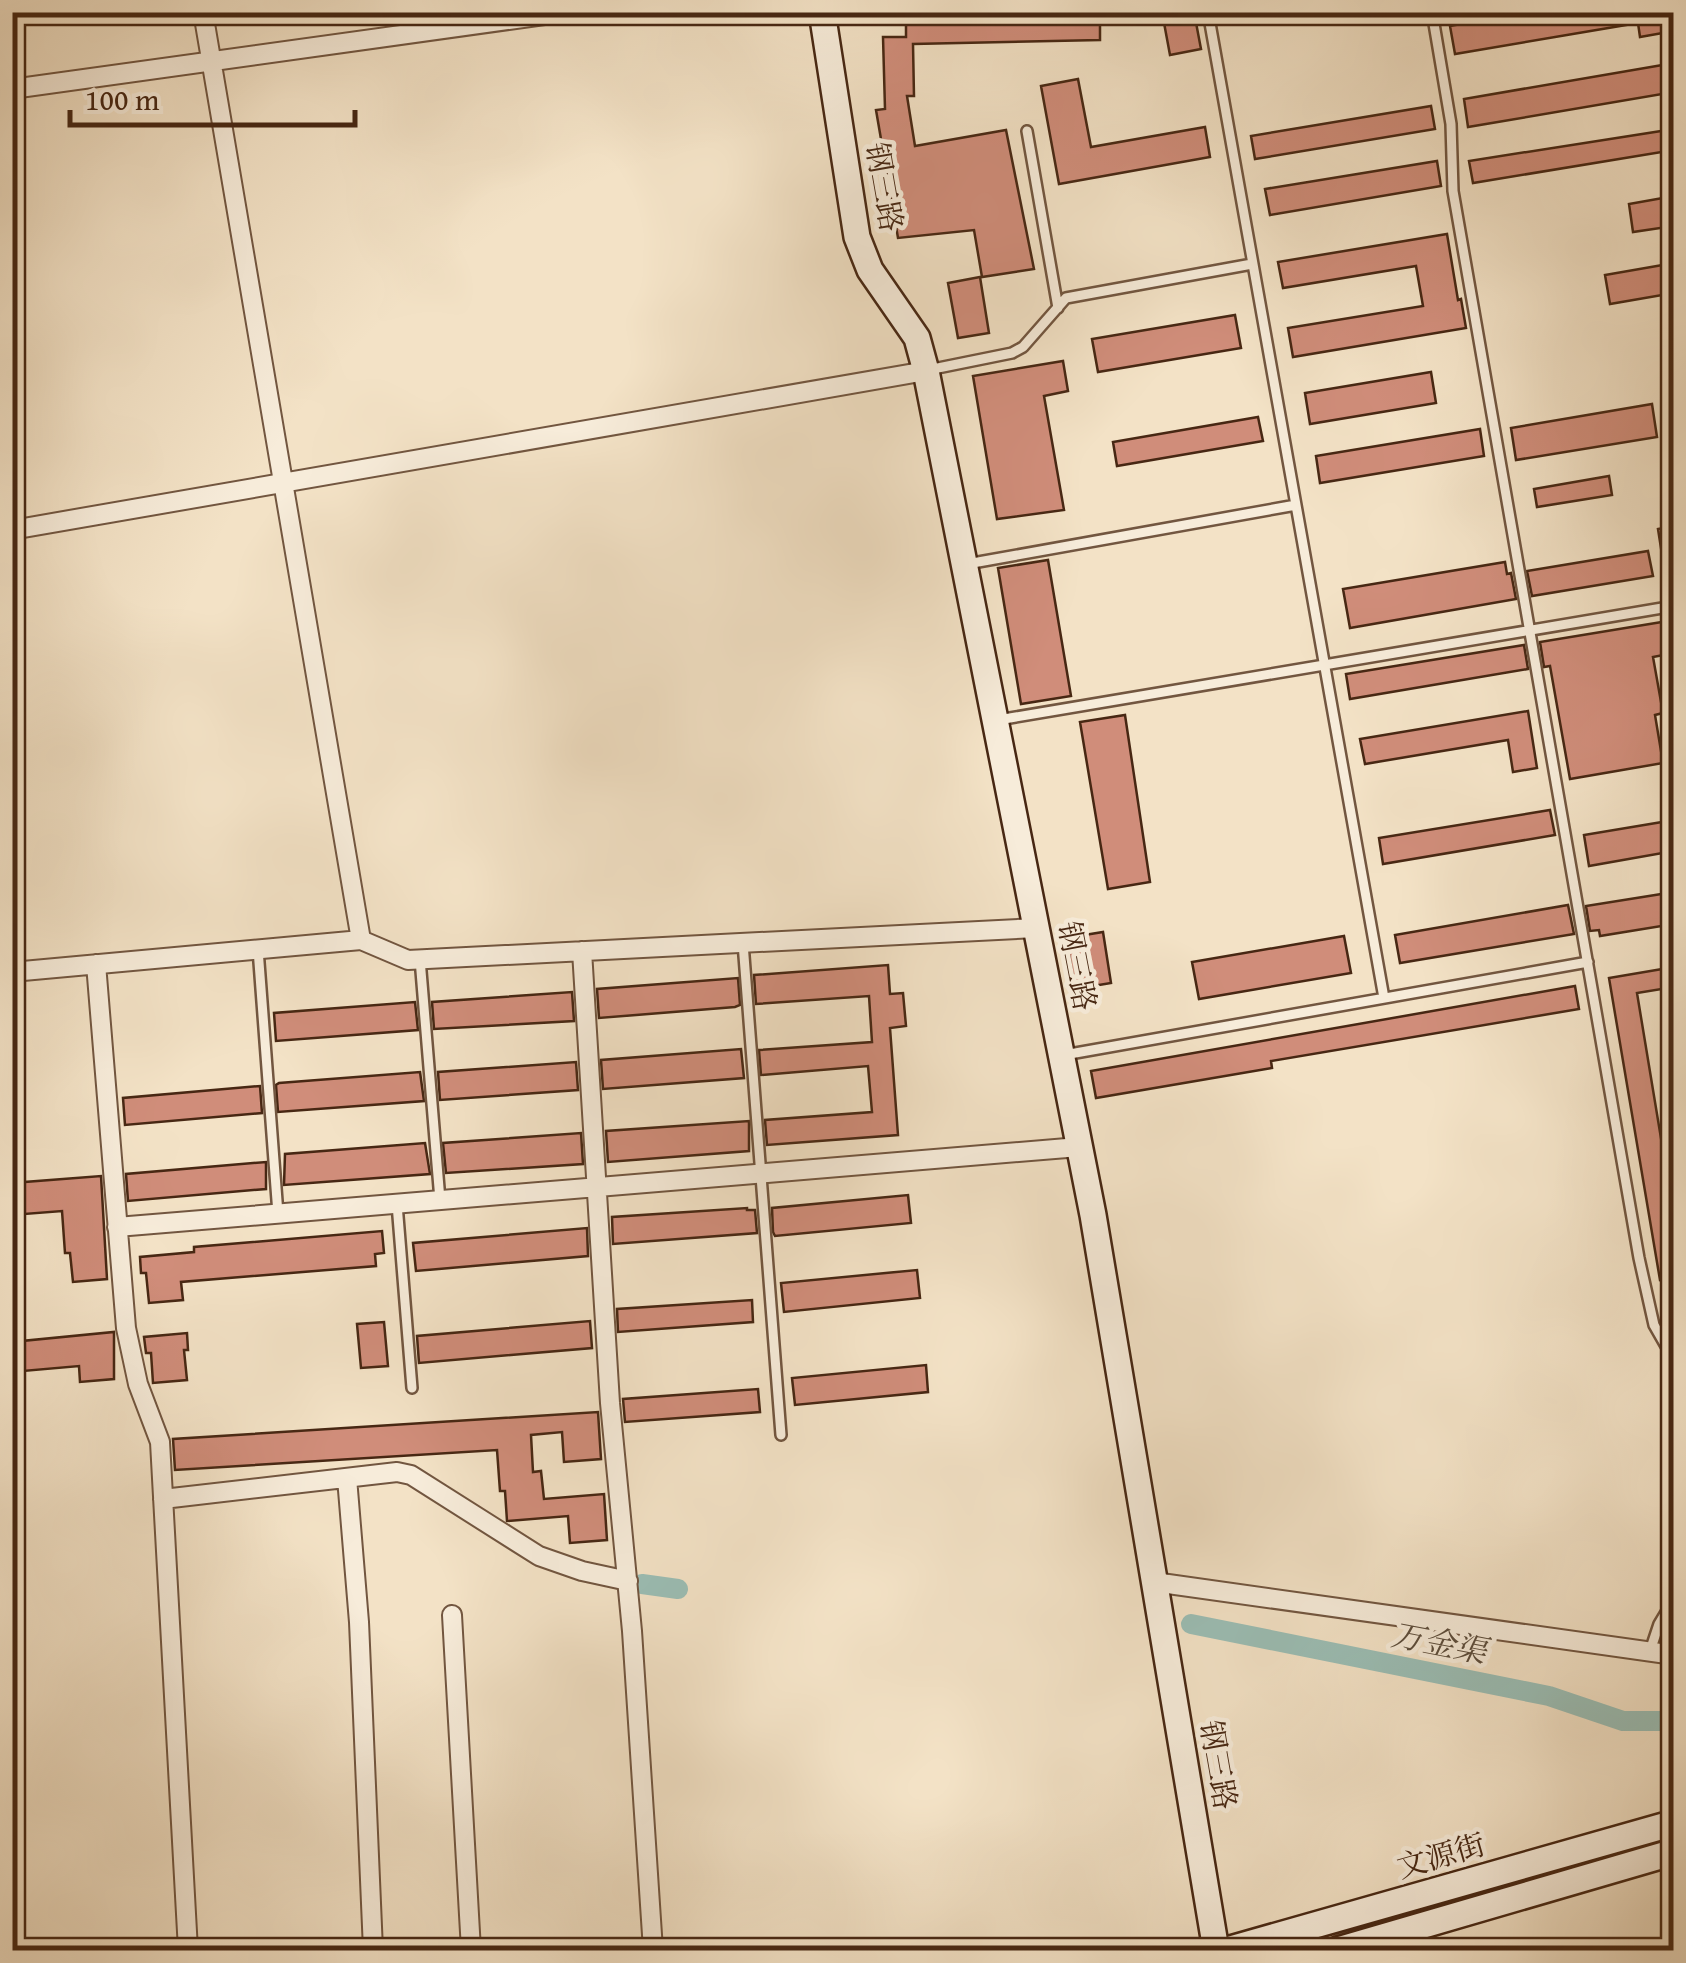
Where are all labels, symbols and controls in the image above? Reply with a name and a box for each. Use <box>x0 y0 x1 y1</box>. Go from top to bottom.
scale bar <box>70 65 355 127</box>
text: 100 m <box>85 77 160 121</box>
street label: 钢三路 <box>856 139 914 235</box>
street label: 钢三路 <box>1048 917 1108 1014</box>
water label: 万金渠 <box>1387 1610 1495 1675</box>
street label: 钢三路 <box>1190 1717 1248 1813</box>
street label: 文源街 <box>1391 1821 1490 1889</box>

